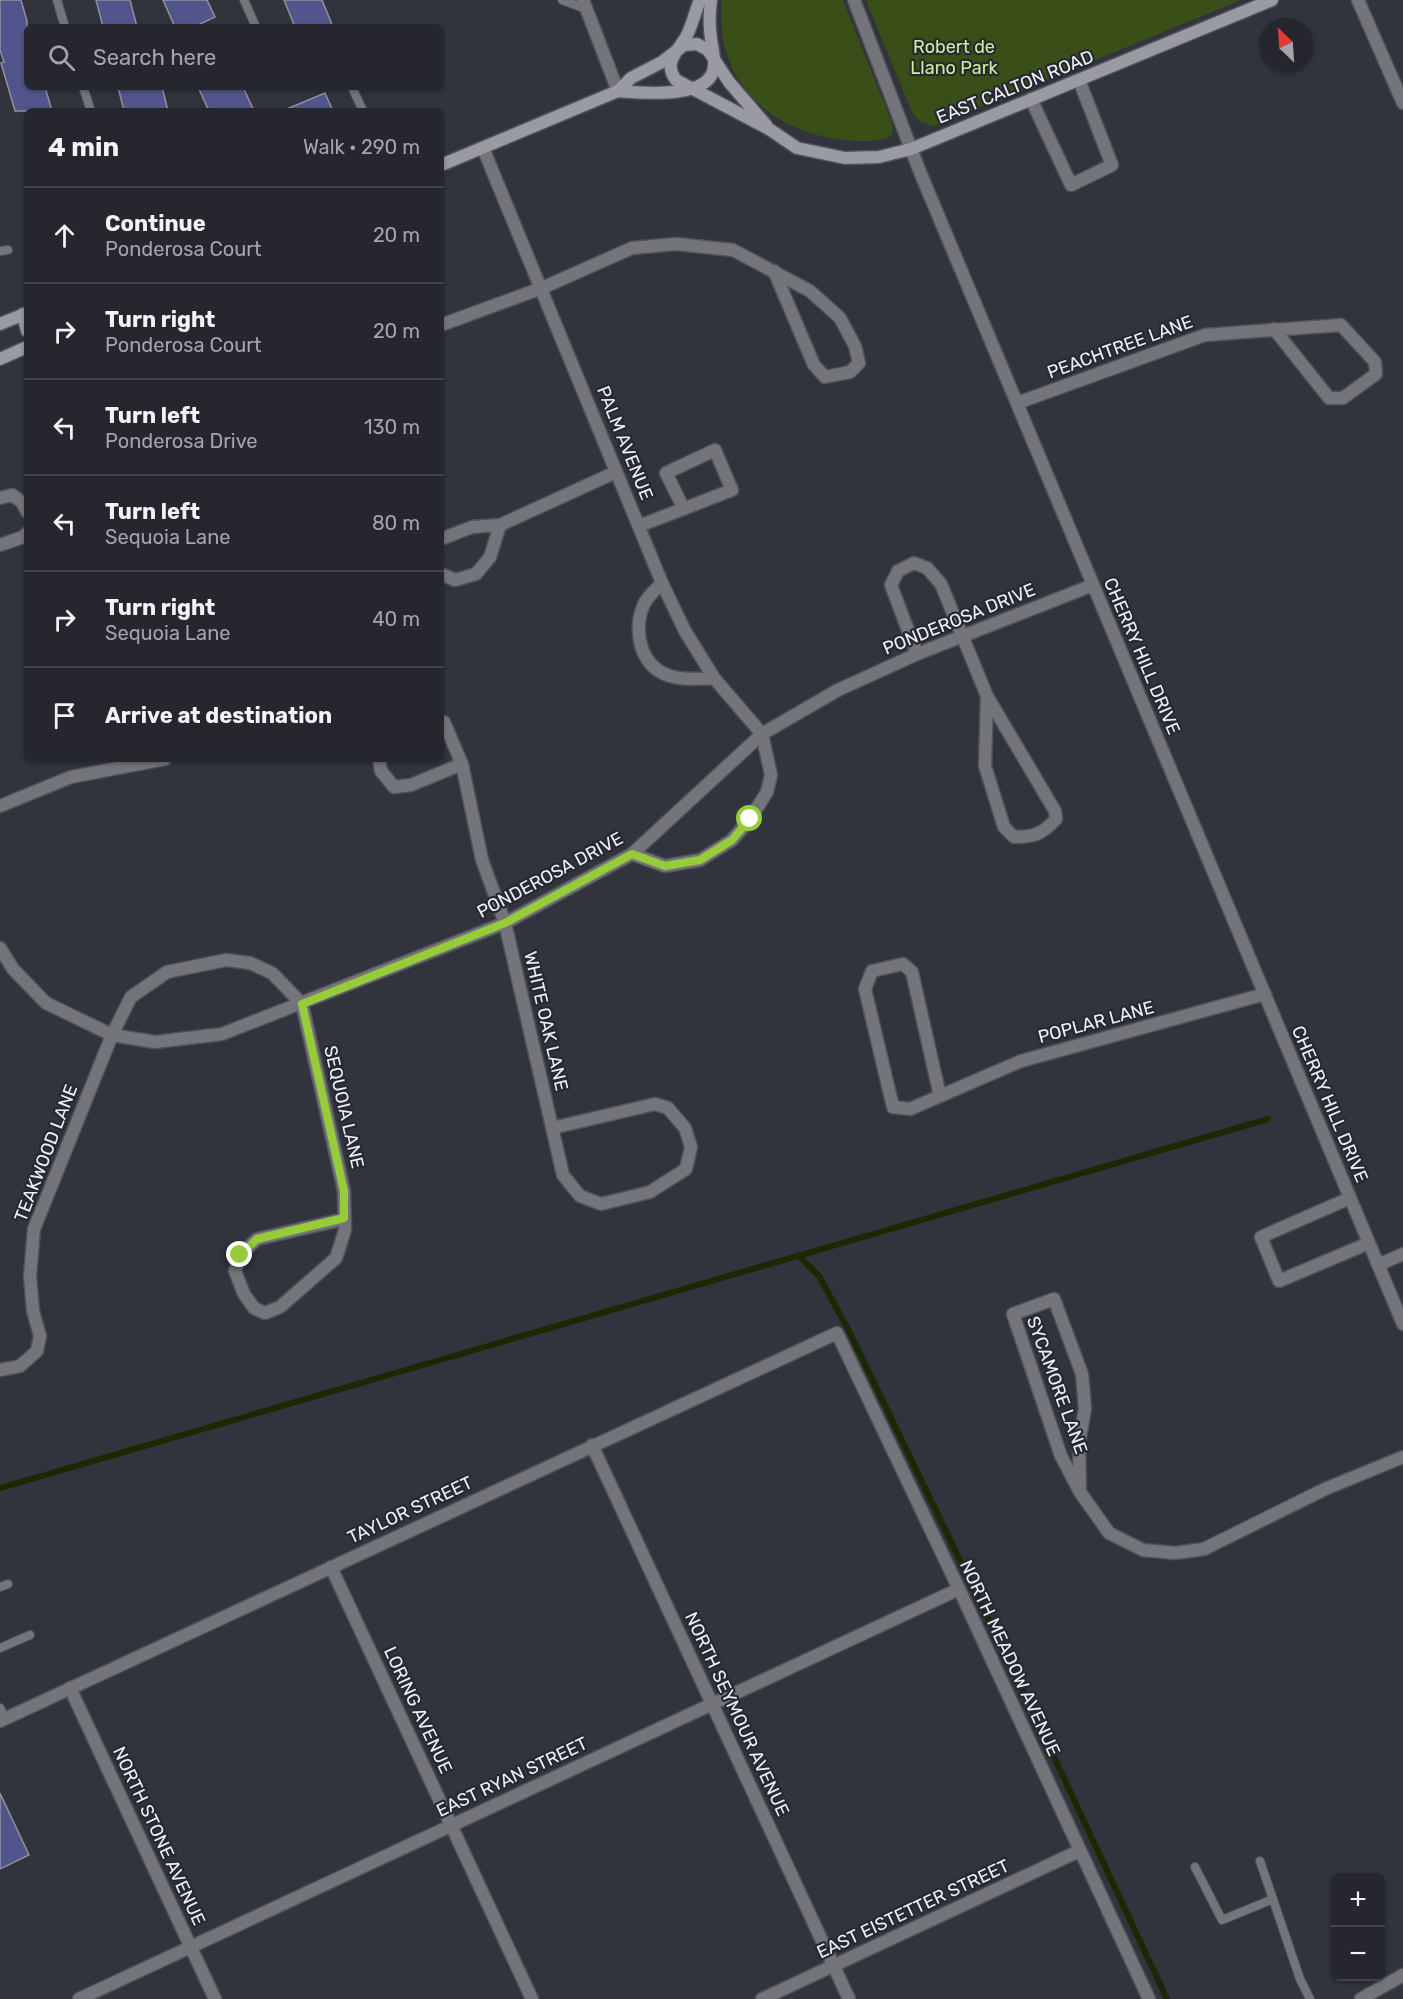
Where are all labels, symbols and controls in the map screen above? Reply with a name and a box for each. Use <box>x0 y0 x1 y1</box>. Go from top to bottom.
north arrow <box>1259 18 1313 72</box>
search box <box>24 24 444 90</box>
park label: Robert de Llano Park <box>910 36 998 79</box>
icon: search <box>45 41 78 74</box>
text: Search here <box>93 44 216 71</box>
street label: EAST CALTON ROAD <box>933 45 1097 129</box>
text: 4 min <box>48 132 119 163</box>
text: Walk · 290 m <box>303 135 420 159</box>
text: Continue <box>105 210 206 237</box>
icon: ahead <box>48 219 81 252</box>
text: 20 m <box>373 223 420 247</box>
text: Ponderosa Court <box>105 237 262 261</box>
text: Turn right <box>105 306 215 333</box>
street label: PEACHTREE LANE <box>1044 310 1196 384</box>
icon: right <box>48 315 81 348</box>
text: 20 m <box>373 319 420 343</box>
text: Ponderosa Court <box>105 333 262 357</box>
street label: PALM AVENUE <box>592 383 658 503</box>
text: Turn left <box>105 402 200 429</box>
icon: left <box>48 411 81 444</box>
text: 130 m <box>364 415 420 439</box>
text: Ponderosa Drive <box>105 429 258 453</box>
text: Turn left <box>105 498 200 525</box>
icon: left <box>48 507 81 540</box>
text: 80 m <box>372 511 420 535</box>
text: Sequoia Lane <box>105 525 230 549</box>
street label: CHERRY HILL DRIVE <box>1099 574 1185 738</box>
street label: PONDEROSA DRIVE <box>880 578 1038 660</box>
text: Turn right <box>105 594 215 621</box>
icon: right <box>48 603 81 636</box>
text: 40 m <box>372 607 420 631</box>
text: Sequoia Lane <box>105 621 230 645</box>
icon: arrive <box>48 699 81 732</box>
text: Arrive at destination <box>105 702 332 729</box>
route start <box>736 805 762 831</box>
street label: PONDEROSA DRIVE <box>473 827 627 923</box>
street label: WHITE OAK LANE <box>519 949 573 1093</box>
street label: POPLAR LANE <box>1036 996 1156 1048</box>
street label: CHERRY HILL DRIVE <box>1287 1022 1373 1186</box>
street label: SEQUOIA LANE <box>319 1043 369 1171</box>
street label: TEAKWOOD LANE <box>10 1081 82 1225</box>
route end <box>226 1241 252 1267</box>
street label: SYCAMORE LANE <box>1022 1313 1092 1457</box>
street label: TAYLOR STREET <box>344 1471 476 1549</box>
street label: NORTH MEADOW AVENUE <box>955 1557 1065 1759</box>
street label: NORTH SEYMOUR AVENUE <box>680 1609 794 1819</box>
street label: LORING AVENUE <box>379 1643 457 1777</box>
street label: EAST RYAN STREET <box>433 1732 591 1822</box>
street label: NORTH STONE AVENUE <box>108 1743 210 1929</box>
street label: EAST EISTETTER STREET <box>813 1855 1013 1963</box>
map controls <box>1331 1873 1385 1981</box>
button: + <box>1331 1873 1385 1927</box>
button: − <box>1331 1927 1385 1981</box>

